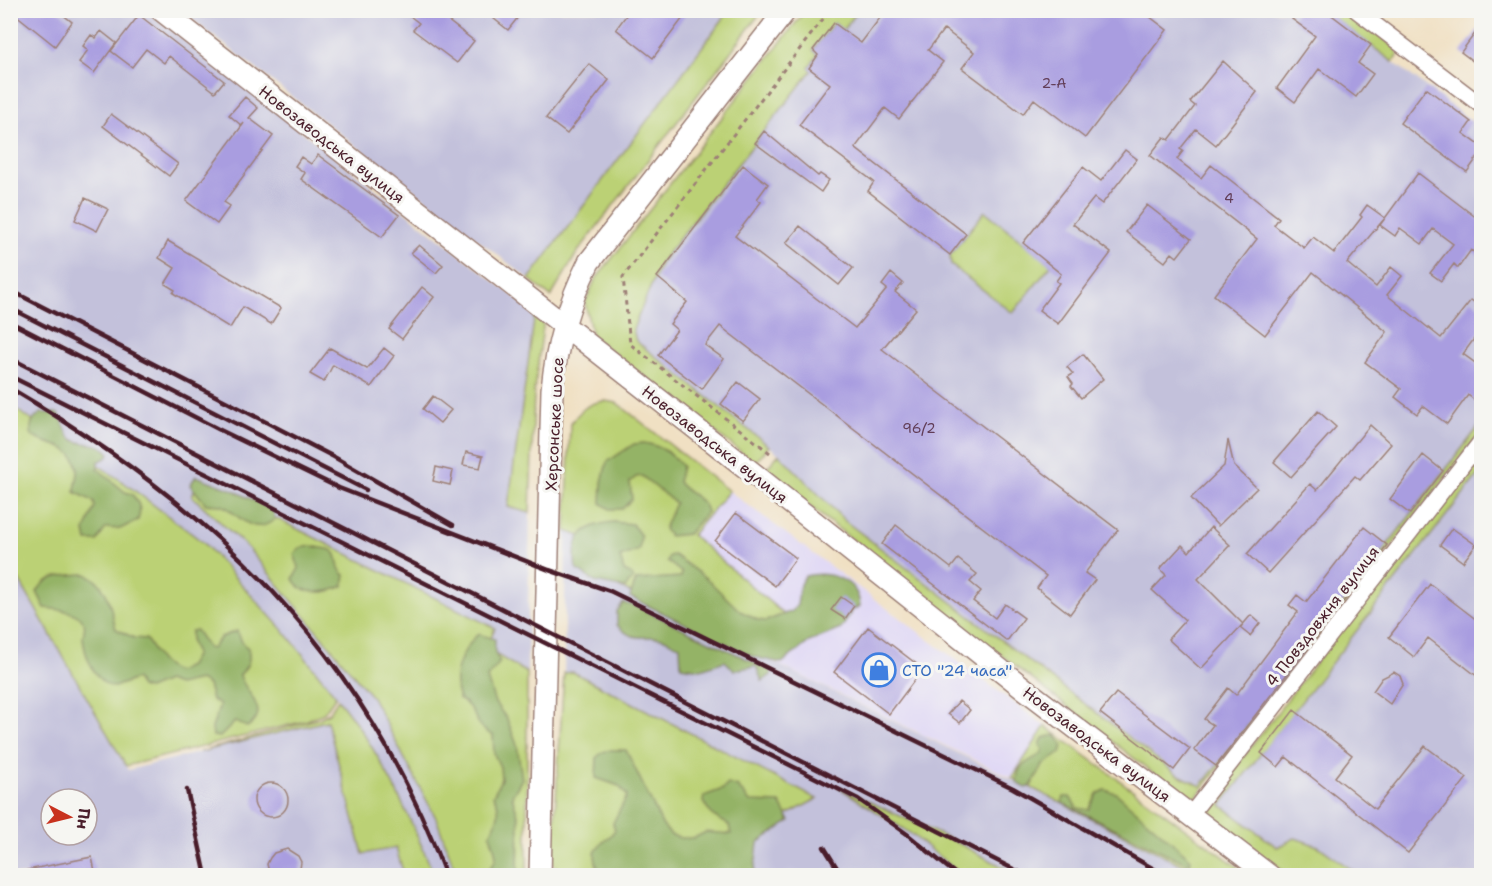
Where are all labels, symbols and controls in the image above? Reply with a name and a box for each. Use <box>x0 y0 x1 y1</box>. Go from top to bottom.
house number: 2-А <box>1042 74 1066 92</box>
street label: Новозаводська вулиця <box>254 81 409 208</box>
house number: 4 <box>1224 189 1234 207</box>
street label: Херсонське шосе <box>541 357 568 491</box>
street label: Новозаводська вулиця <box>637 381 792 508</box>
house number: 96/2 <box>902 419 936 437</box>
street label: 4 Повздовжня вулиця <box>1261 542 1384 691</box>
shop icon: СТО "24 часа" <box>861 652 897 688</box>
place label: СТО "24 часа" <box>902 660 1012 681</box>
street label: Новозаводська вулиця <box>1019 682 1175 807</box>
north arrow <box>39 787 99 847</box>
text: Пн <box>72 807 95 831</box>

